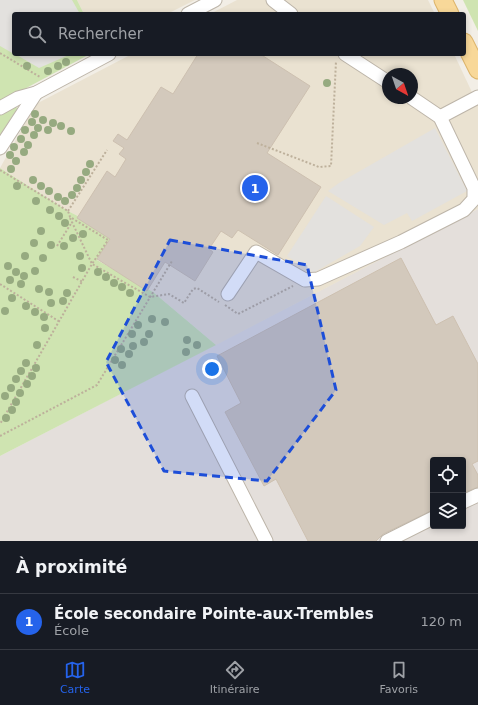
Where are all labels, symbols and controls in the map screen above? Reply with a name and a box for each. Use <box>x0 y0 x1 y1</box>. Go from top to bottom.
search box <box>12 12 466 56</box>
icon: search <box>26 23 48 45</box>
text: Rechercher <box>58 25 143 43</box>
north arrow <box>382 68 418 104</box>
pin: 1 <box>242 173 268 203</box>
your location <box>202 359 222 379</box>
map controls <box>430 457 466 529</box>
button: locate <box>430 457 466 493</box>
button: layers <box>430 493 466 529</box>
text: À proximité <box>16 557 127 577</box>
text: École secondaire Pointe-aux-Trembles <box>54 605 374 623</box>
text: 1 <box>24 614 34 629</box>
text: 120 m <box>420 614 462 629</box>
text: École <box>54 623 89 638</box>
tab: Carte <box>60 659 90 696</box>
tab: Itinéraire <box>210 659 260 696</box>
tab: Favoris <box>379 659 418 696</box>

